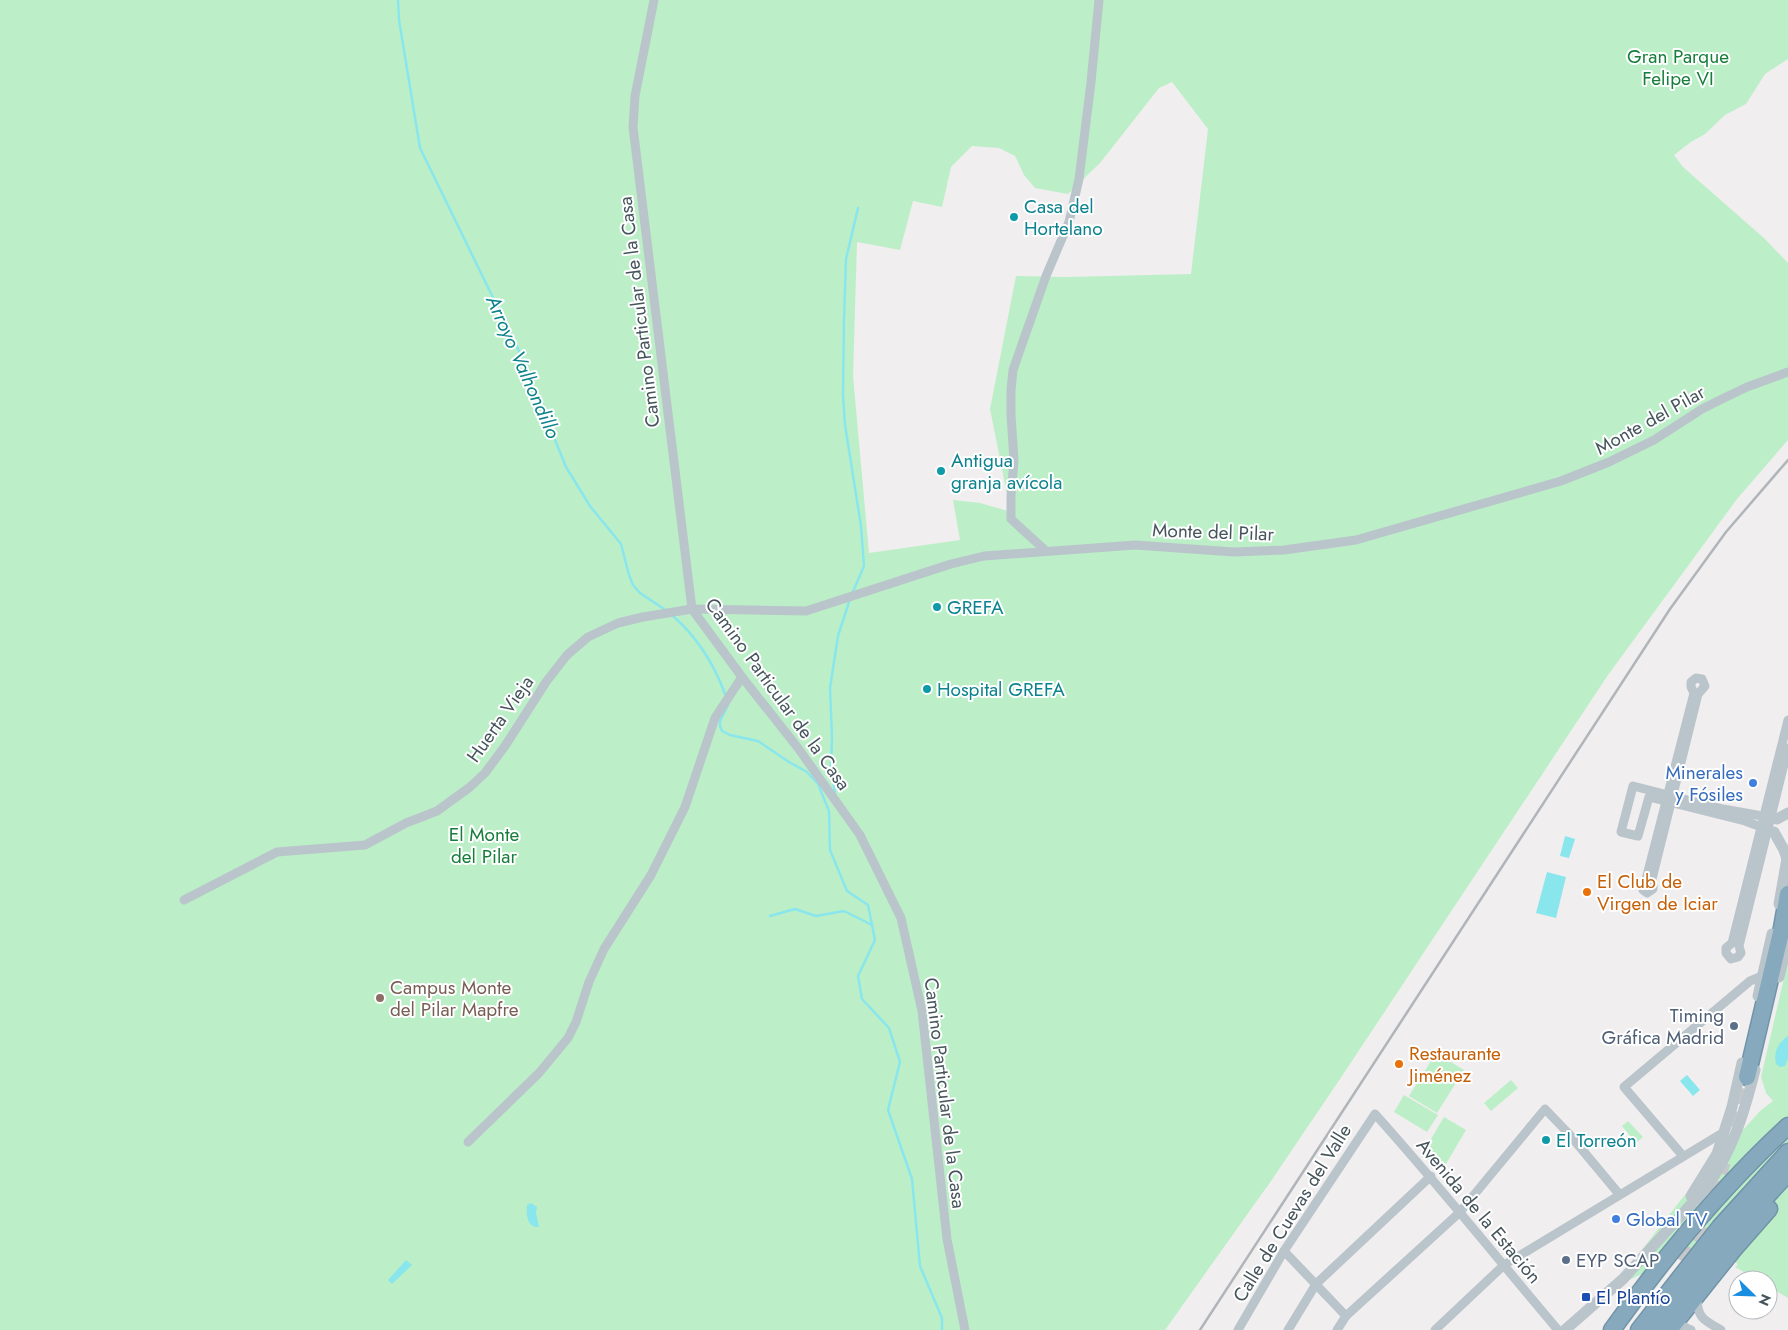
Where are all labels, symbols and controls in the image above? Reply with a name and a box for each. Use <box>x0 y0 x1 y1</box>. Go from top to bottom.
park label: Gran Parque Felipe VI <box>1627 43 1729 92</box>
place label: Casa del Hortelano <box>1024 193 1103 242</box>
street label: Camino Particular de la Casa <box>611 195 667 429</box>
marker: Casa del Hortelano <box>1008 211 1020 223</box>
water label: Arroyo Valhondillo <box>478 290 568 444</box>
street label: Monte del Pilar <box>1590 378 1710 461</box>
place label: Antigua granja avícola <box>951 447 1062 496</box>
marker: Antigua granja avícola <box>935 465 947 477</box>
street label: Monte del Pilar <box>1152 516 1275 548</box>
street label: Camino Particular de la Casa <box>699 592 857 796</box>
place label: GREFA <box>947 594 1004 621</box>
marker: GREFA <box>931 601 943 613</box>
street label: Huerta Vieja <box>460 670 540 768</box>
place label: Hospital GREFA <box>937 676 1065 703</box>
marker: Hospital GREFA <box>921 683 933 695</box>
place label: Minerales y Fósiles <box>1665 759 1743 808</box>
marker: Minerales y Fósiles <box>1747 777 1759 789</box>
park label: El Monte del Pilar <box>449 821 520 870</box>
place label: El Club de Virgen de Iciar <box>1597 868 1718 917</box>
marker: El Club de Virgen de Iciar <box>1581 886 1593 898</box>
place label: Campus Monte del Pilar Mapfre <box>390 974 519 1023</box>
street label: Camino Particular de la Casa <box>917 976 973 1210</box>
marker: Campus Monte del Pilar Mapfre <box>374 992 386 1004</box>
place label: Timing Gráfica Madrid <box>1602 1002 1724 1051</box>
marker: Timing Gráfica Madrid <box>1728 1020 1740 1032</box>
place label: Restaurante Jiménez <box>1406 1040 1501 1089</box>
marker: Restaurante Jiménez <box>1393 1058 1405 1070</box>
street label: Calle de Cuevas del Valle <box>1226 1119 1358 1307</box>
place label: El Torreón <box>1556 1127 1637 1154</box>
street label: Avenida de la Estación <box>1410 1133 1548 1289</box>
marker: El Torreón <box>1540 1134 1552 1146</box>
place label: Global TV <box>1626 1206 1708 1233</box>
marker: Global TV <box>1610 1213 1622 1225</box>
place label: EYP SCAP <box>1576 1247 1659 1274</box>
marker: EYP SCAP <box>1560 1254 1572 1266</box>
north arrow <box>1728 1270 1778 1320</box>
place label: El Plantío <box>1596 1284 1670 1311</box>
marker: El Plantío <box>1580 1291 1592 1303</box>
text: N <box>1754 1291 1776 1309</box>

